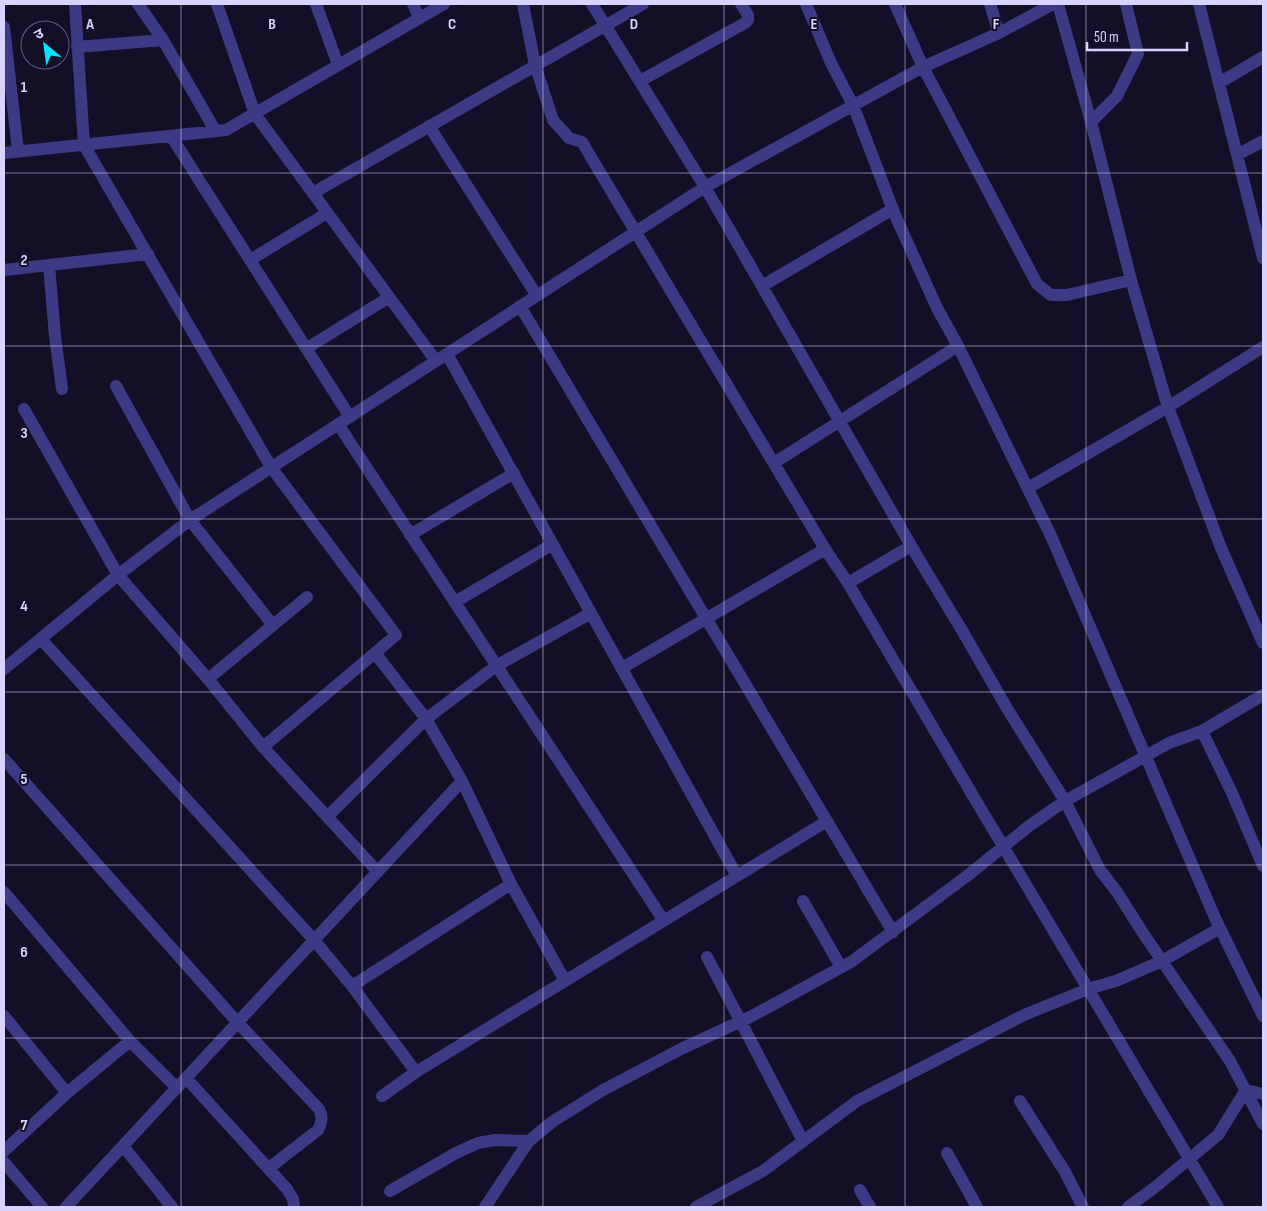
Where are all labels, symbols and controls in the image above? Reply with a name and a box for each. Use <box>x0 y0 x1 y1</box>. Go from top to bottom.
text: A <box>85 15 94 34</box>
text: B <box>268 15 276 34</box>
text: C <box>448 15 456 34</box>
text: D <box>630 15 638 34</box>
text: E <box>811 15 818 34</box>
text: F <box>993 15 1000 34</box>
north arrow <box>20 20 70 70</box>
scale bar <box>1087 20 1187 52</box>
text: उ <box>31 24 47 43</box>
text: 50 m <box>1094 28 1119 47</box>
text: 1 <box>21 78 28 97</box>
text: 2 <box>20 251 28 270</box>
text: 3 <box>20 424 28 443</box>
text: 4 <box>20 597 28 616</box>
text: 5 <box>20 770 28 789</box>
text: 6 <box>20 943 28 962</box>
text: 7 <box>21 1116 28 1135</box>

